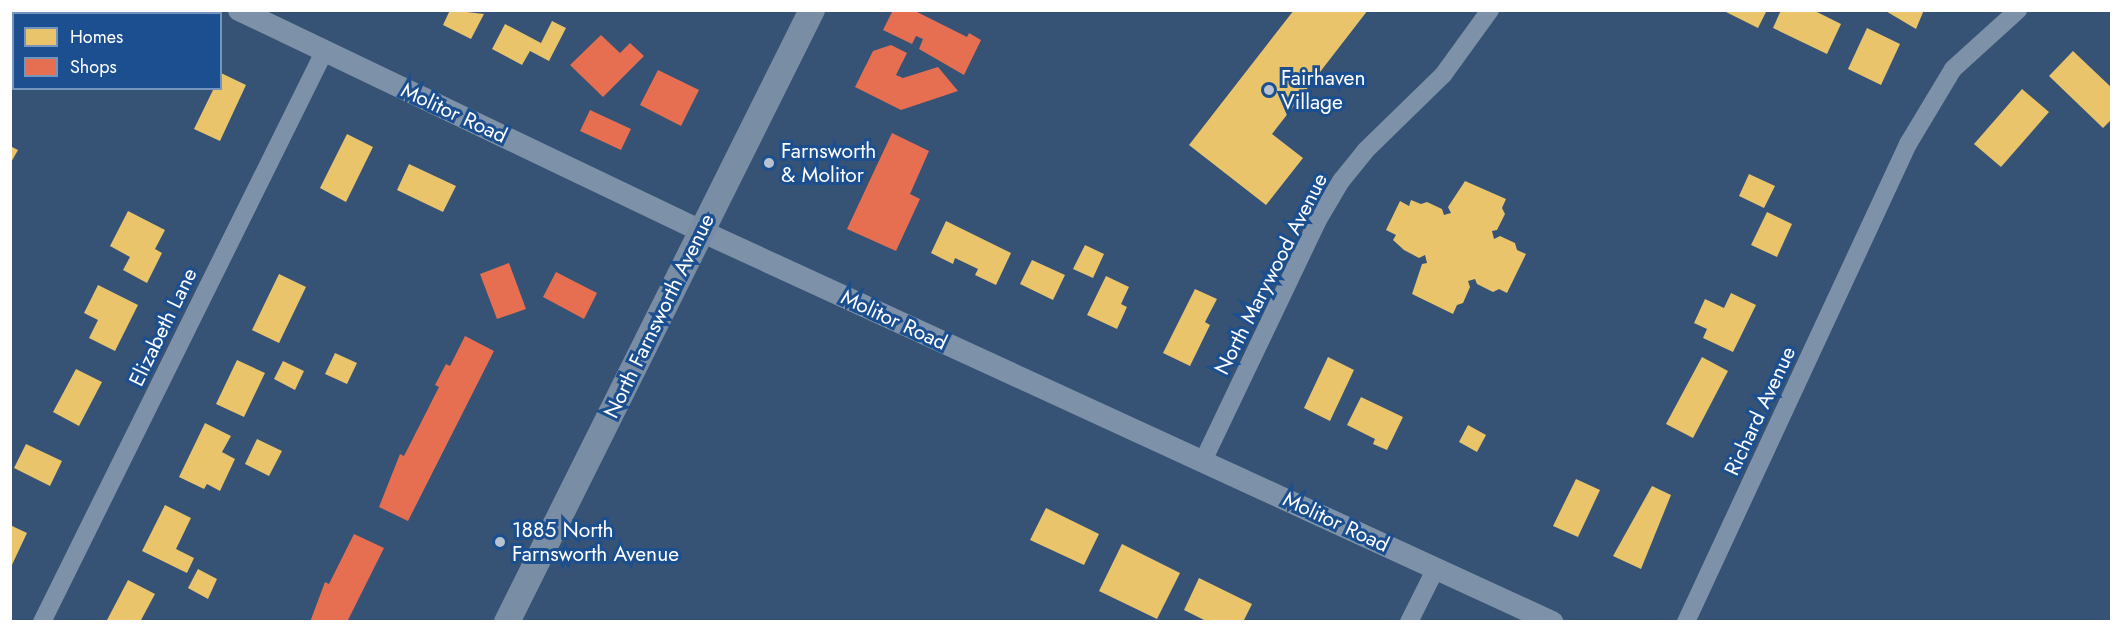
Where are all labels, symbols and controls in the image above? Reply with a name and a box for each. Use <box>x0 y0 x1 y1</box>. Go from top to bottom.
legend <box>12 12 222 90</box>
text: Homes <box>70 24 123 50</box>
text: Shops <box>70 54 117 80</box>
place label: Fairhaven Village <box>1281 65 1365 115</box>
street label: Molitor Road <box>397 77 511 149</box>
marker: Fairhaven Village <box>1262 83 1276 97</box>
place label: Farnsworth & Molitor <box>781 138 876 188</box>
marker: Farnsworth & Molitor <box>762 156 776 170</box>
street label: North Marywood Avenue <box>1209 169 1333 379</box>
street label: North Farnsworth Avenue <box>599 210 719 422</box>
street label: Elizabeth Lane <box>124 264 202 390</box>
street label: Molitor Road <box>837 284 951 356</box>
street label: Richard Avenue <box>1719 343 1801 479</box>
street label: Molitor Road <box>1279 486 1393 558</box>
place label: 1885 North Farnsworth Avenue <box>512 517 679 567</box>
marker: 1885 North Farnsworth Avenue <box>493 535 507 549</box>

